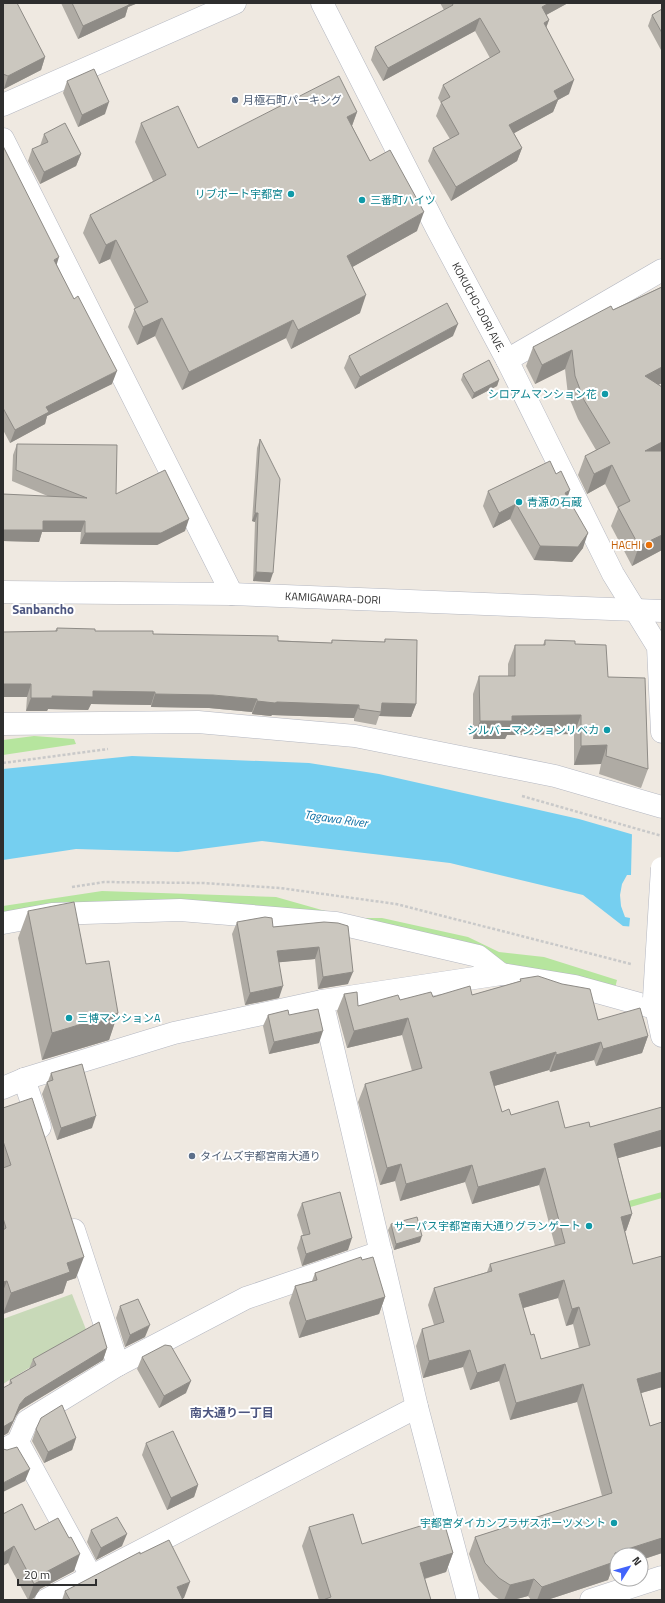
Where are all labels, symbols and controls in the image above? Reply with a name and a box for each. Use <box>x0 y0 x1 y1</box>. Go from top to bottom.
place label: 月極石町パーキング <box>243 92 342 108</box>
marker: 月極石町パーキング <box>230 95 240 105</box>
place label: リブポート宇都宮 <box>195 186 283 202</box>
marker: リブポート宇都宮 <box>286 189 296 199</box>
place label: 三番町ハイツ <box>370 192 436 208</box>
marker: 三番町ハイツ <box>357 195 367 205</box>
street label: KOKUCHO-DORI AVE. <box>448 259 509 355</box>
place label: シロアムマンション花 <box>488 386 597 402</box>
marker: シロアムマンション花 <box>600 389 610 399</box>
place label: 青源の石蔵 <box>527 494 582 510</box>
marker: 青源の石蔵 <box>514 497 524 507</box>
place label: HACHI <box>611 537 641 553</box>
marker: HACHI <box>644 540 654 550</box>
street label: KAMIGAWARA-DORI <box>285 588 381 608</box>
district label: Sanbancho <box>12 599 74 619</box>
place label: シルバーマンションリベカ <box>467 722 599 738</box>
marker: シルバーマンションリベカ <box>602 725 612 735</box>
water label: Tagawa River <box>303 805 371 833</box>
place label: 三博マンションA <box>77 1010 161 1026</box>
marker: 三博マンションA <box>64 1013 74 1023</box>
place label: タイムズ宇都宮南大通り <box>200 1148 321 1164</box>
marker: タイムズ宇都宮南大通り <box>187 1151 197 1161</box>
place label: サーパス宇都宮南大通りグランゲート <box>394 1218 581 1234</box>
marker: サーパス宇都宮南大通りグランゲート <box>584 1221 594 1231</box>
district label: 南大通り一丁目 <box>190 1403 274 1422</box>
place label: 宇都宮ダイカンプラザスポーツメント <box>420 1515 606 1531</box>
marker: 宇都宮ダイカンプラザスポーツメント <box>609 1518 619 1528</box>
north arrow <box>609 1547 649 1587</box>
text: N <box>628 1553 646 1569</box>
scale bar <box>18 1561 96 1587</box>
text: 20 m <box>24 1565 50 1584</box>

